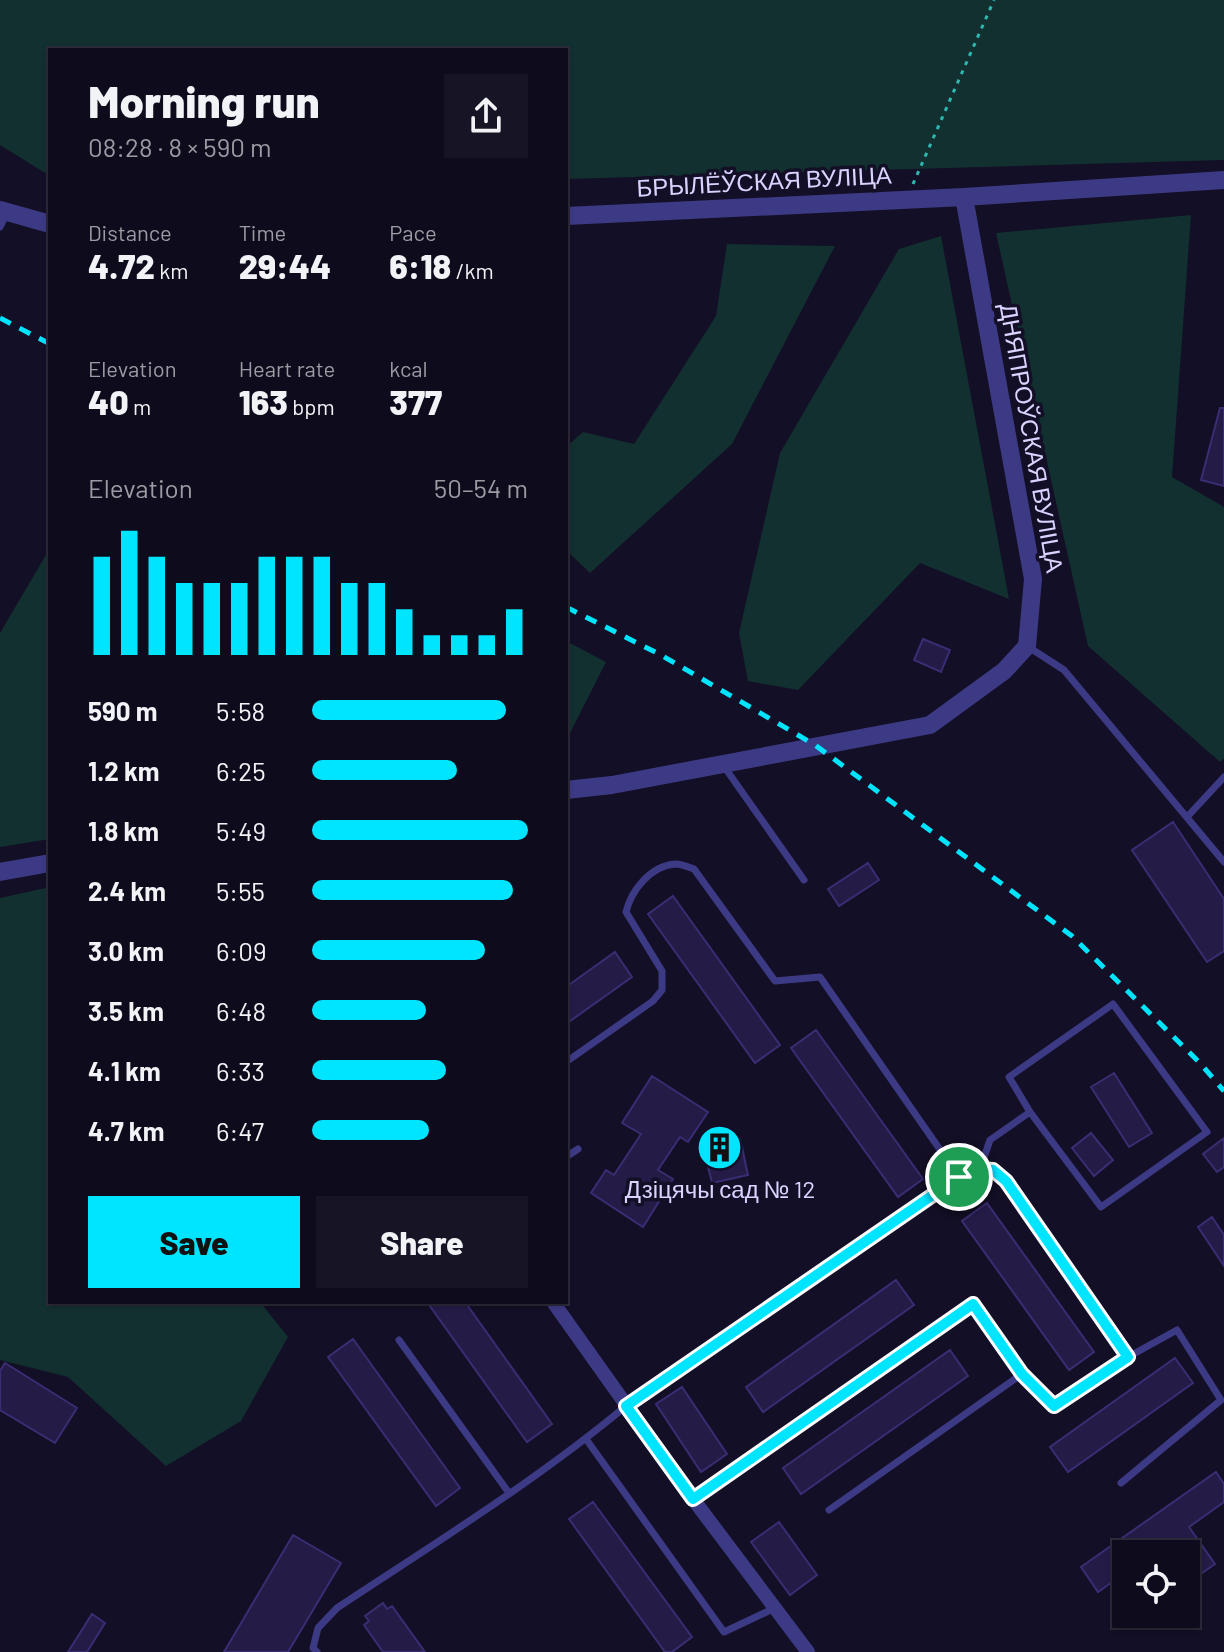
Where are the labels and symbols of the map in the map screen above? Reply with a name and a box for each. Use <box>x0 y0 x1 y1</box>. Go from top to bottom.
street label: БРЫЛЁЎСКАЯ ВУЛІЦА <box>636 159 892 202</box>
street label: ДНЯПРОЎСКАЯ ВУЛІЦА <box>995 301 1070 575</box>
building icon: Дзіцячы сад № 12 <box>696 1124 744 1172</box>
pin <box>925 1143 993 1211</box>
place label: Дзіцячы сад № 12 <box>625 1174 815 1203</box>

